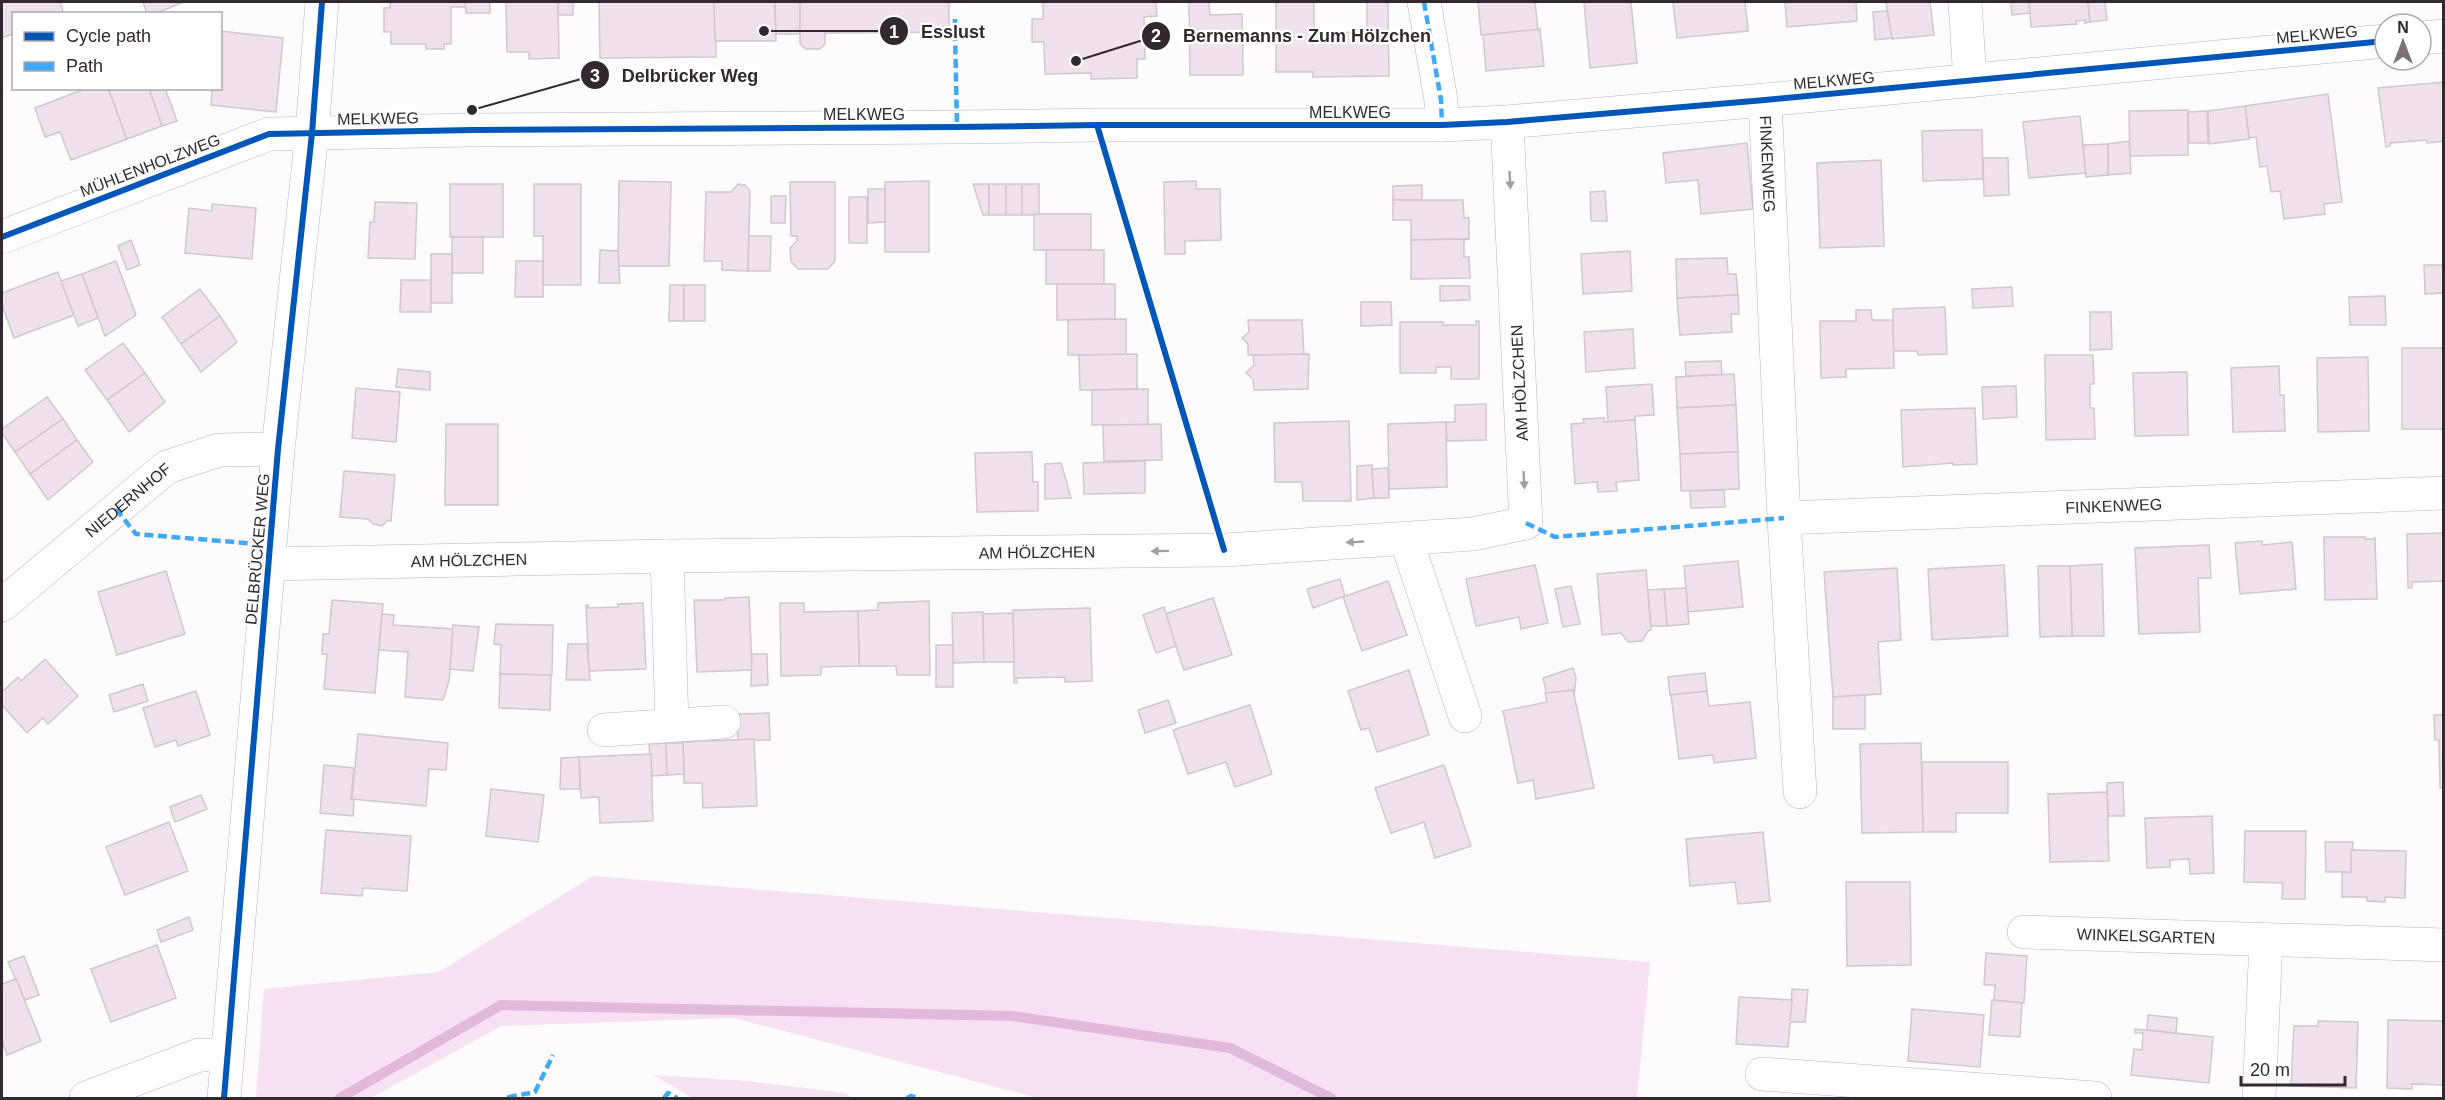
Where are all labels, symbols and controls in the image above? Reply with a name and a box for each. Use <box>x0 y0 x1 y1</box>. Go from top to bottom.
legend <box>12 12 222 90</box>
north arrow <box>2373 12 2433 72</box>
callout: Esslust <box>879 13 997 49</box>
callout: Bernemanns - Zum Hölzchen <box>1141 18 1443 54</box>
text: N <box>2397 19 2409 36</box>
text: 1 <box>889 22 899 42</box>
text: Esslust <box>921 22 985 42</box>
street label: MELKWEG <box>2276 22 2359 47</box>
text: Cycle path <box>66 26 151 46</box>
text: 2 <box>1151 26 1161 46</box>
text: Bernemanns - Zum Hölzchen <box>1183 26 1431 46</box>
text: Path <box>66 56 103 76</box>
callout: Delbrücker Weg <box>580 57 770 93</box>
text: 3 <box>590 66 600 86</box>
text: Delbrücker Weg <box>622 66 758 86</box>
street label: MELKWEG <box>1793 68 1876 93</box>
street label: MELKWEG <box>1309 104 1391 121</box>
street label: MELKWEG <box>823 106 905 123</box>
street label: MELKWEG <box>337 109 419 128</box>
street label: FINKENWEG <box>1757 115 1778 213</box>
street label: MÜHLENHOLZWEG <box>78 131 223 200</box>
one-way arrow <box>1505 171 1515 190</box>
street label: AM HÖLZCHEN <box>1508 324 1531 442</box>
street label: NIEDERNHOF <box>82 460 174 541</box>
one-way arrow <box>1519 470 1528 489</box>
street label: DELBRÜCKER WEG <box>242 473 273 626</box>
street label: FINKENWEG <box>2065 496 2163 516</box>
one-way arrow <box>1345 538 1364 547</box>
street label: AM HÖLZCHEN <box>979 543 1095 562</box>
one-way arrow <box>1150 546 1169 556</box>
street label: AM HÖLZCHEN <box>411 551 527 570</box>
street label: WINKELSGARTEN <box>2076 926 2215 947</box>
scale bar <box>2241 1049 2344 1087</box>
text: 20 m <box>2250 1060 2290 1080</box>

